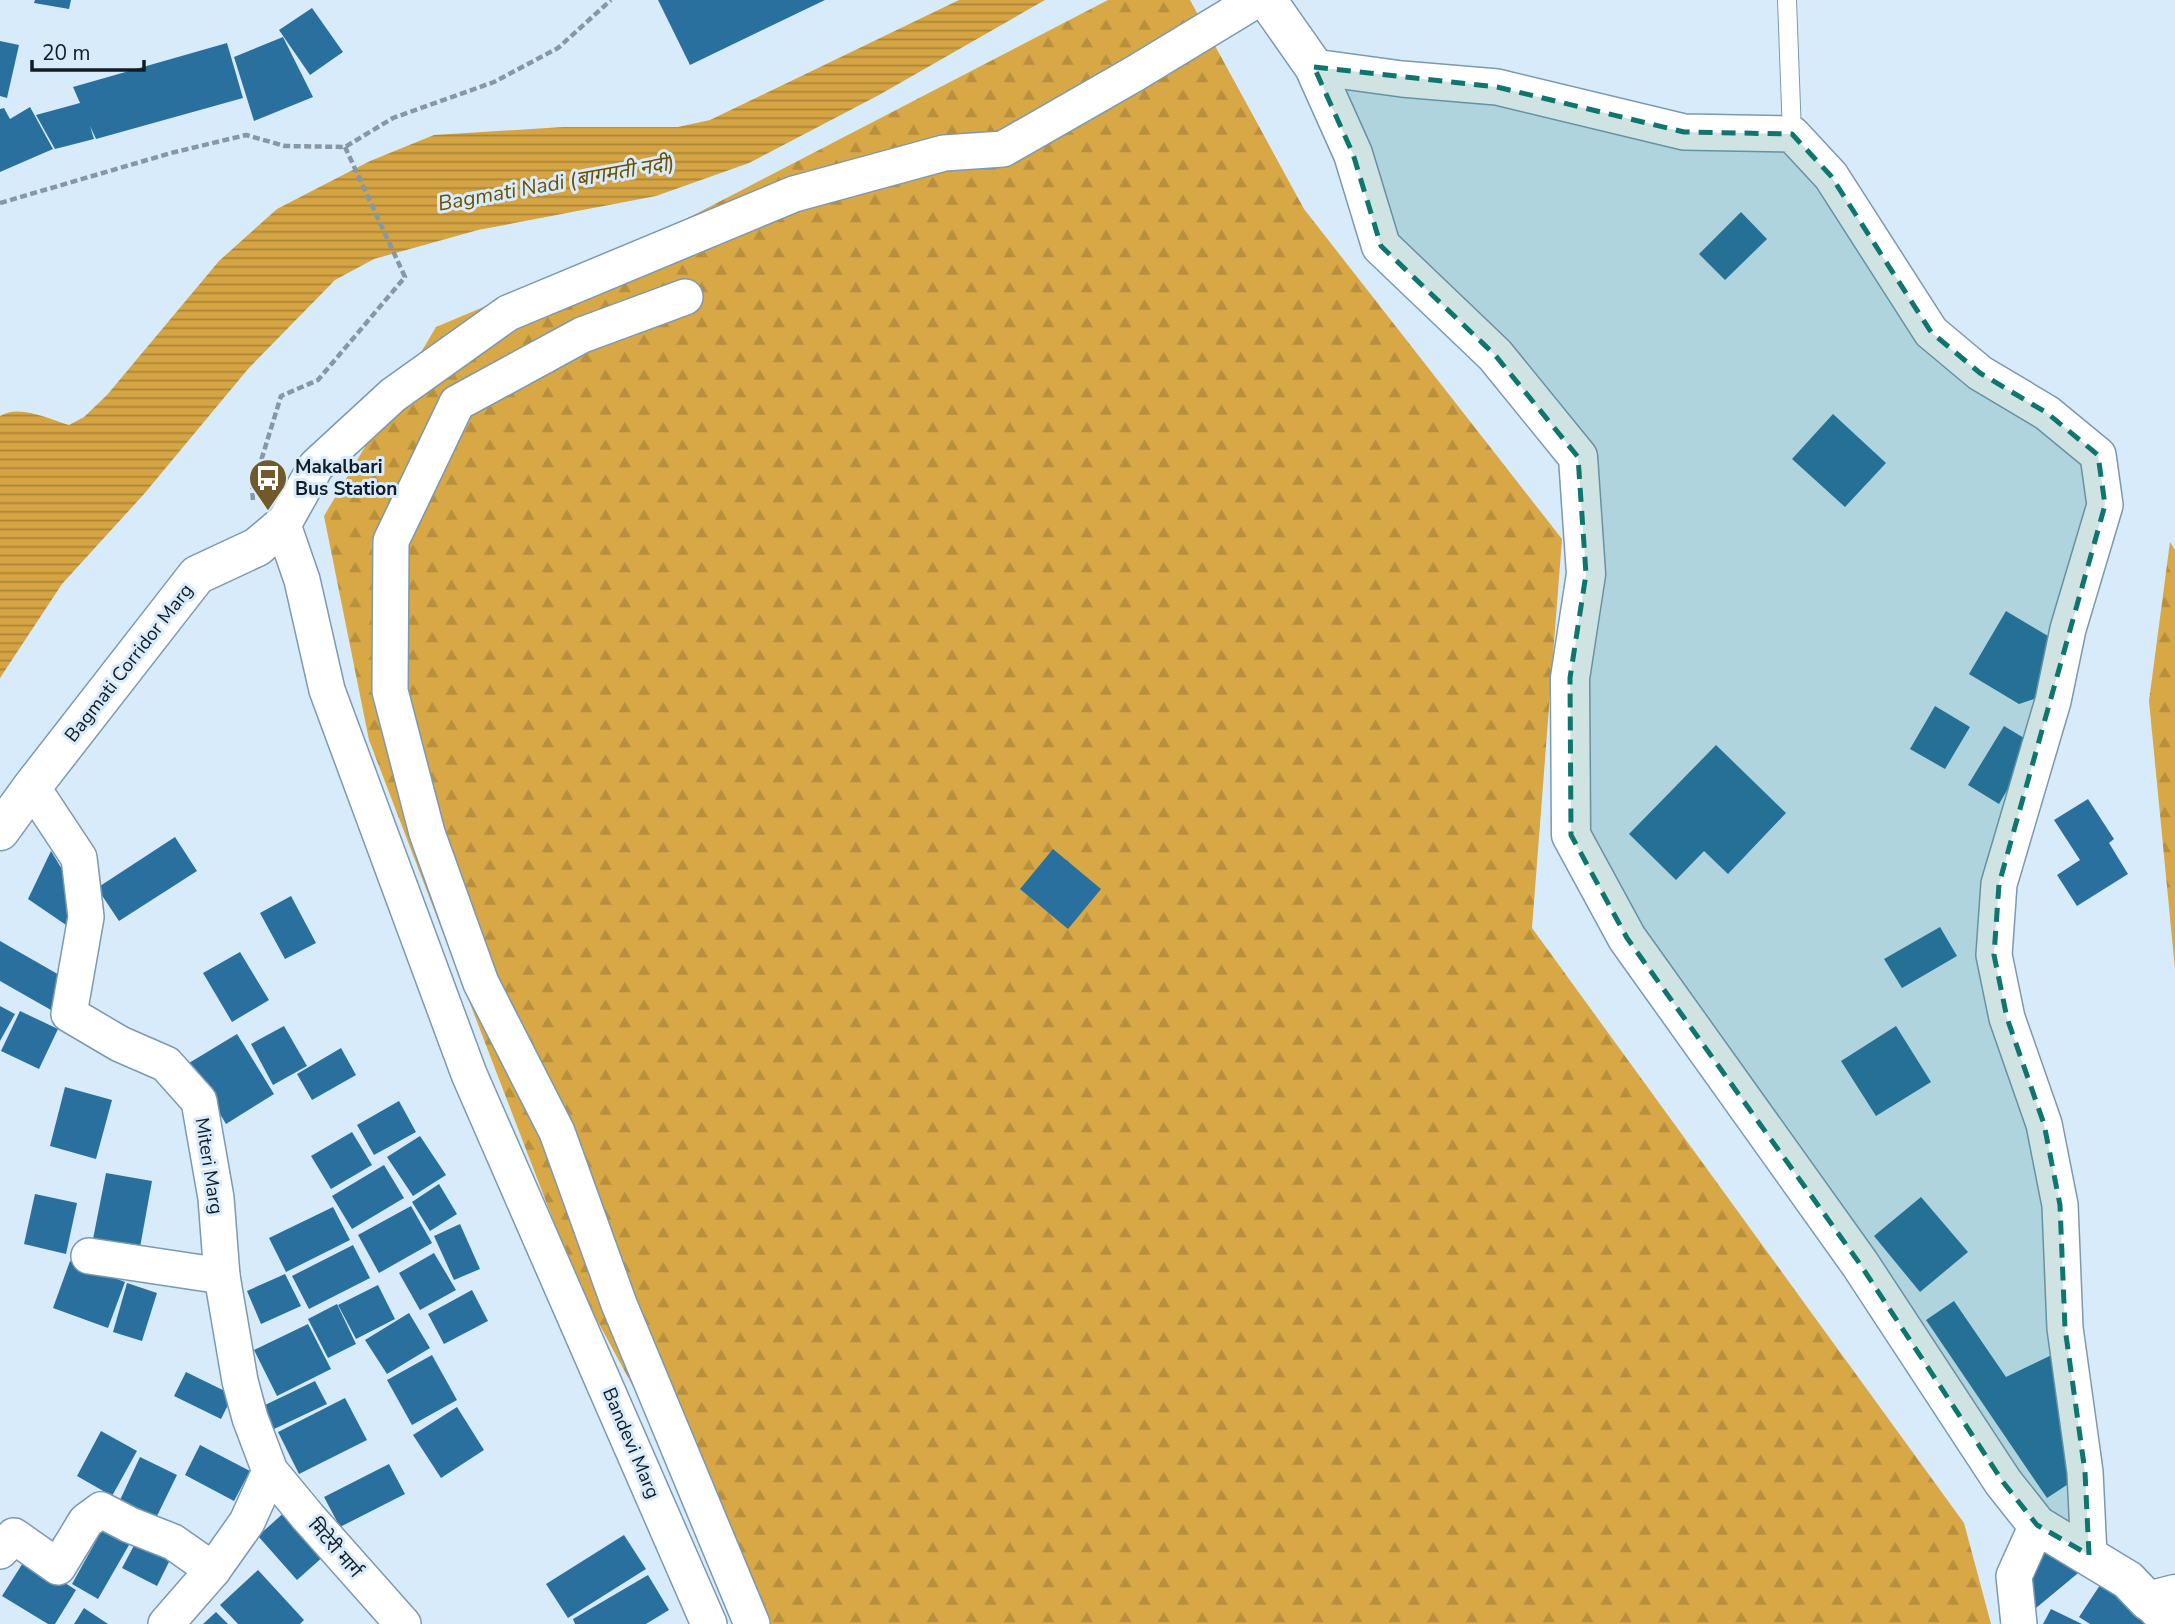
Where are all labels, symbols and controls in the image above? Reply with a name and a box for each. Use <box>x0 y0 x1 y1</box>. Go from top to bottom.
scale bar <box>32 28 144 72</box>
text: 20 m <box>42 39 91 67</box>
water label: Bagmati Nadi (बागमती नदी) <box>436 148 676 218</box>
place label: Makalbari Bus Station <box>295 454 397 502</box>
bus stop icon: Makalbari Bus Station <box>247 457 289 512</box>
street label: Bagmati Corridor Marg <box>59 578 199 748</box>
street label: Miteri Marg <box>189 1116 229 1216</box>
street label: Bandevi Marg <box>596 1384 666 1502</box>
street label: मिटेरी मार्ग <box>302 1513 369 1584</box>

